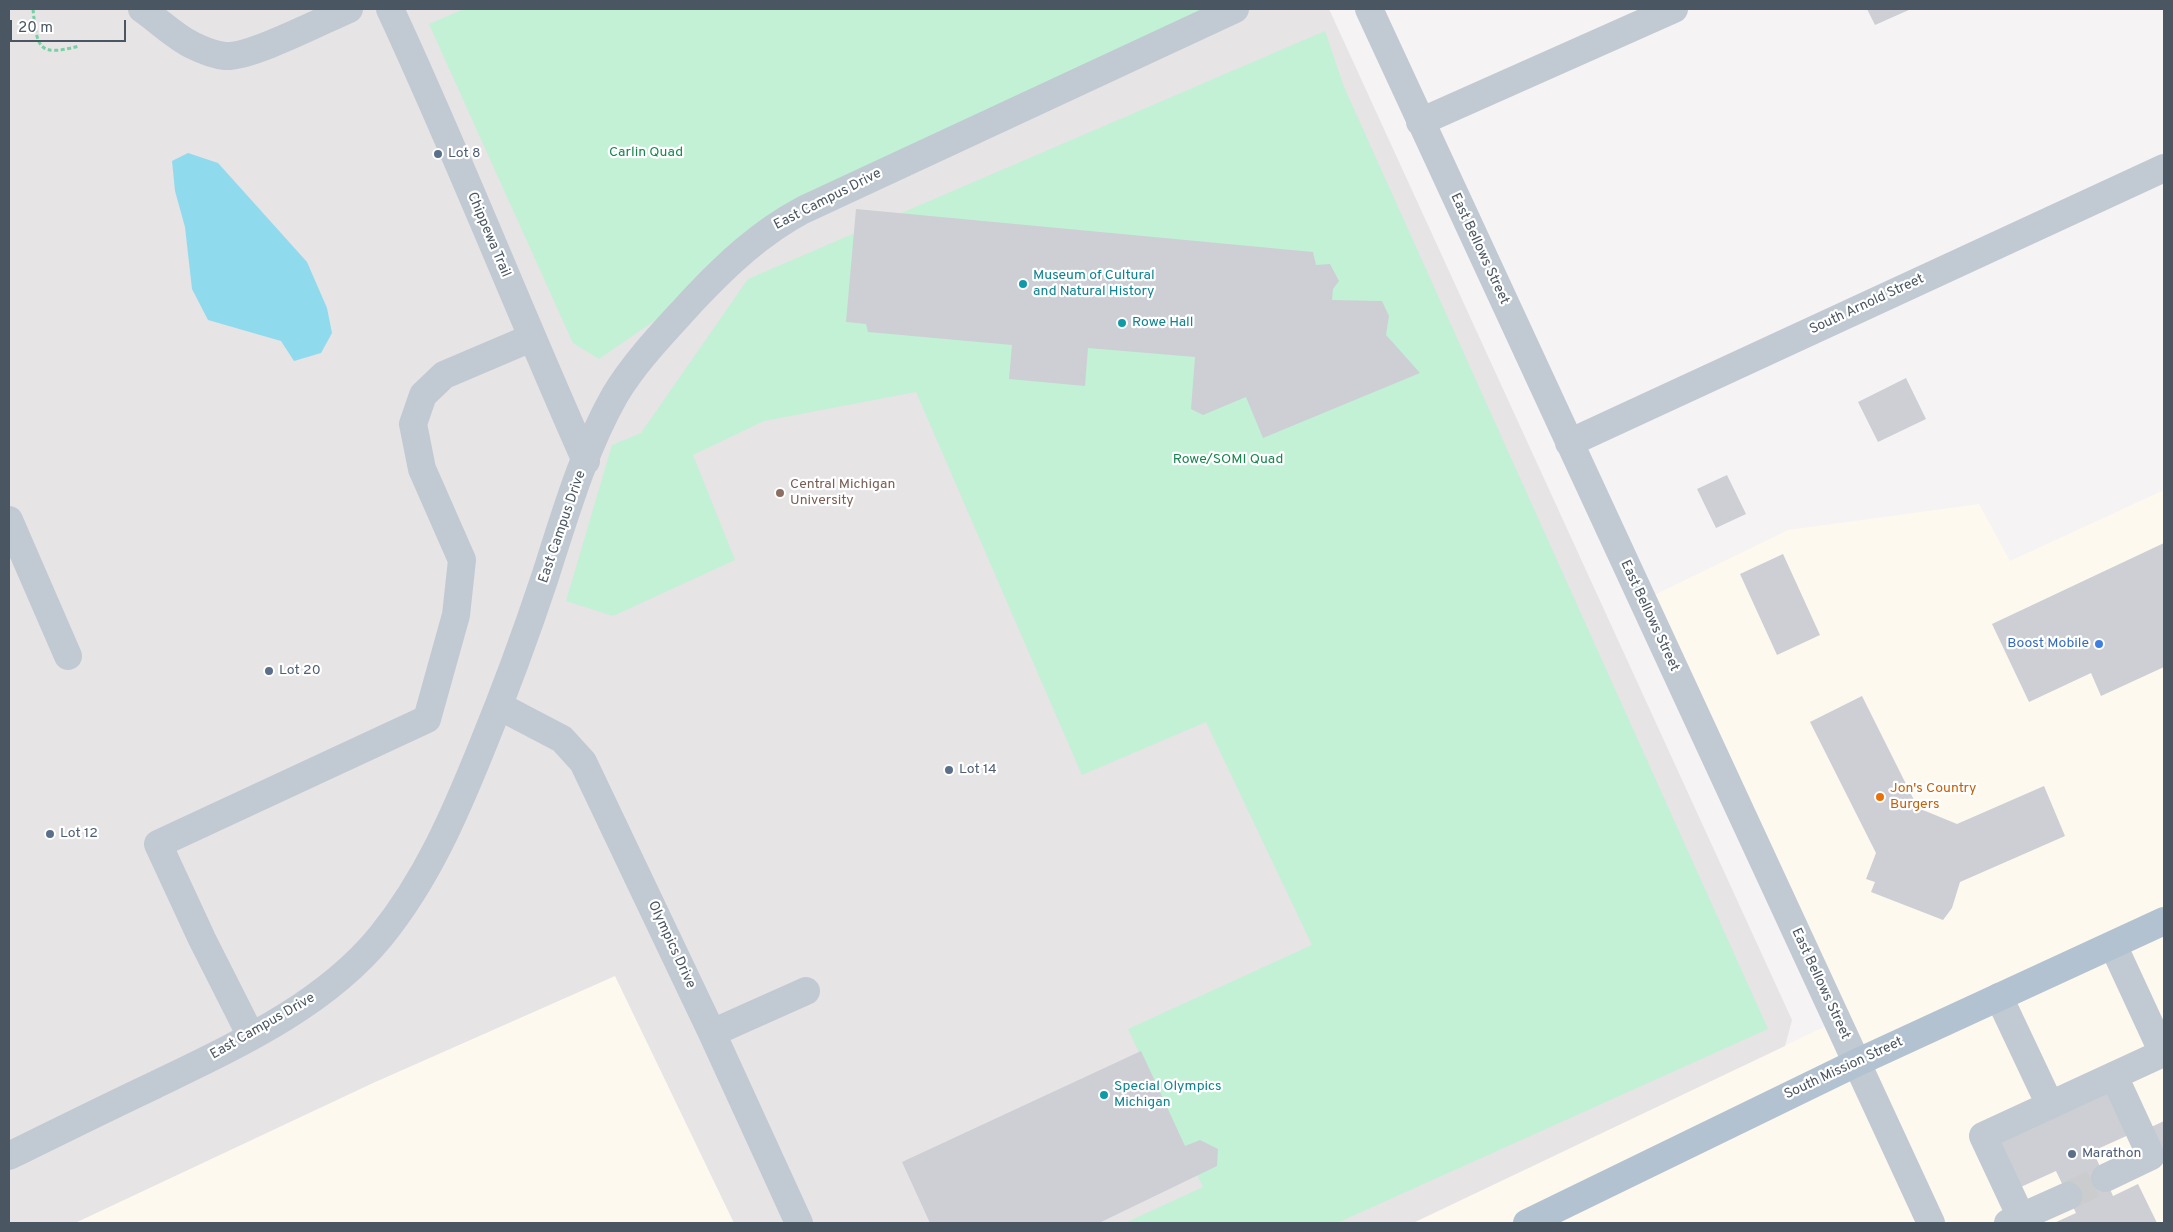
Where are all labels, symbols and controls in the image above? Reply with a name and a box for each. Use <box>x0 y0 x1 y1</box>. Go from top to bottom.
scale bar <box>12 10 129 42</box>
text: 20 m <box>18 19 53 38</box>
park label: Carlin Quad <box>609 145 683 161</box>
place label: Lot 8 <box>448 146 481 162</box>
marker: Lot 8 <box>432 148 444 160</box>
street label: East Campus Drive <box>772 166 884 234</box>
street label: Chippewa Trail <box>462 190 514 280</box>
street label: East Bellows Street <box>1446 191 1512 307</box>
place label: Museum of Cultural and Natural History <box>1033 268 1155 300</box>
street label: South Arnold Street <box>1807 271 1927 339</box>
marker: Museum of Cultural and Natural History <box>1017 278 1029 290</box>
place label: Rowe Hall <box>1132 315 1193 331</box>
marker: Rowe Hall <box>1116 317 1128 329</box>
park label: Rowe/SOMI Quad <box>1173 452 1283 468</box>
street label: East Campus Drive <box>536 468 590 586</box>
place label: Central Michigan University <box>790 477 895 510</box>
marker: Central Michigan University <box>774 487 786 499</box>
street label: East Bellows Street <box>1616 558 1682 674</box>
place label: Boost Mobile <box>2007 636 2089 652</box>
marker: Boost Mobile <box>2093 638 2105 650</box>
place label: Lot 20 <box>279 663 321 679</box>
marker: Lot 20 <box>263 665 275 677</box>
place label: Lot 14 <box>959 762 997 778</box>
marker: Lot 14 <box>943 764 955 776</box>
place label: Jon's Country Burgers <box>1890 781 1976 814</box>
marker: Jon's Country Burgers <box>1874 791 1886 803</box>
place label: Lot 12 <box>60 826 98 842</box>
marker: Lot 12 <box>44 828 56 840</box>
street label: Olympics Drive <box>643 898 699 992</box>
street label: East Bellows Street <box>1787 926 1853 1042</box>
street label: East Campus Drive <box>208 990 318 1064</box>
street label: South Mission Street <box>1782 1034 1906 1104</box>
place label: Special Olympics Michigan <box>1114 1079 1222 1112</box>
marker: Special Olympics Michigan <box>1098 1089 1110 1101</box>
place label: Marathon <box>2082 1146 2141 1162</box>
marker: Marathon <box>2066 1148 2078 1160</box>

